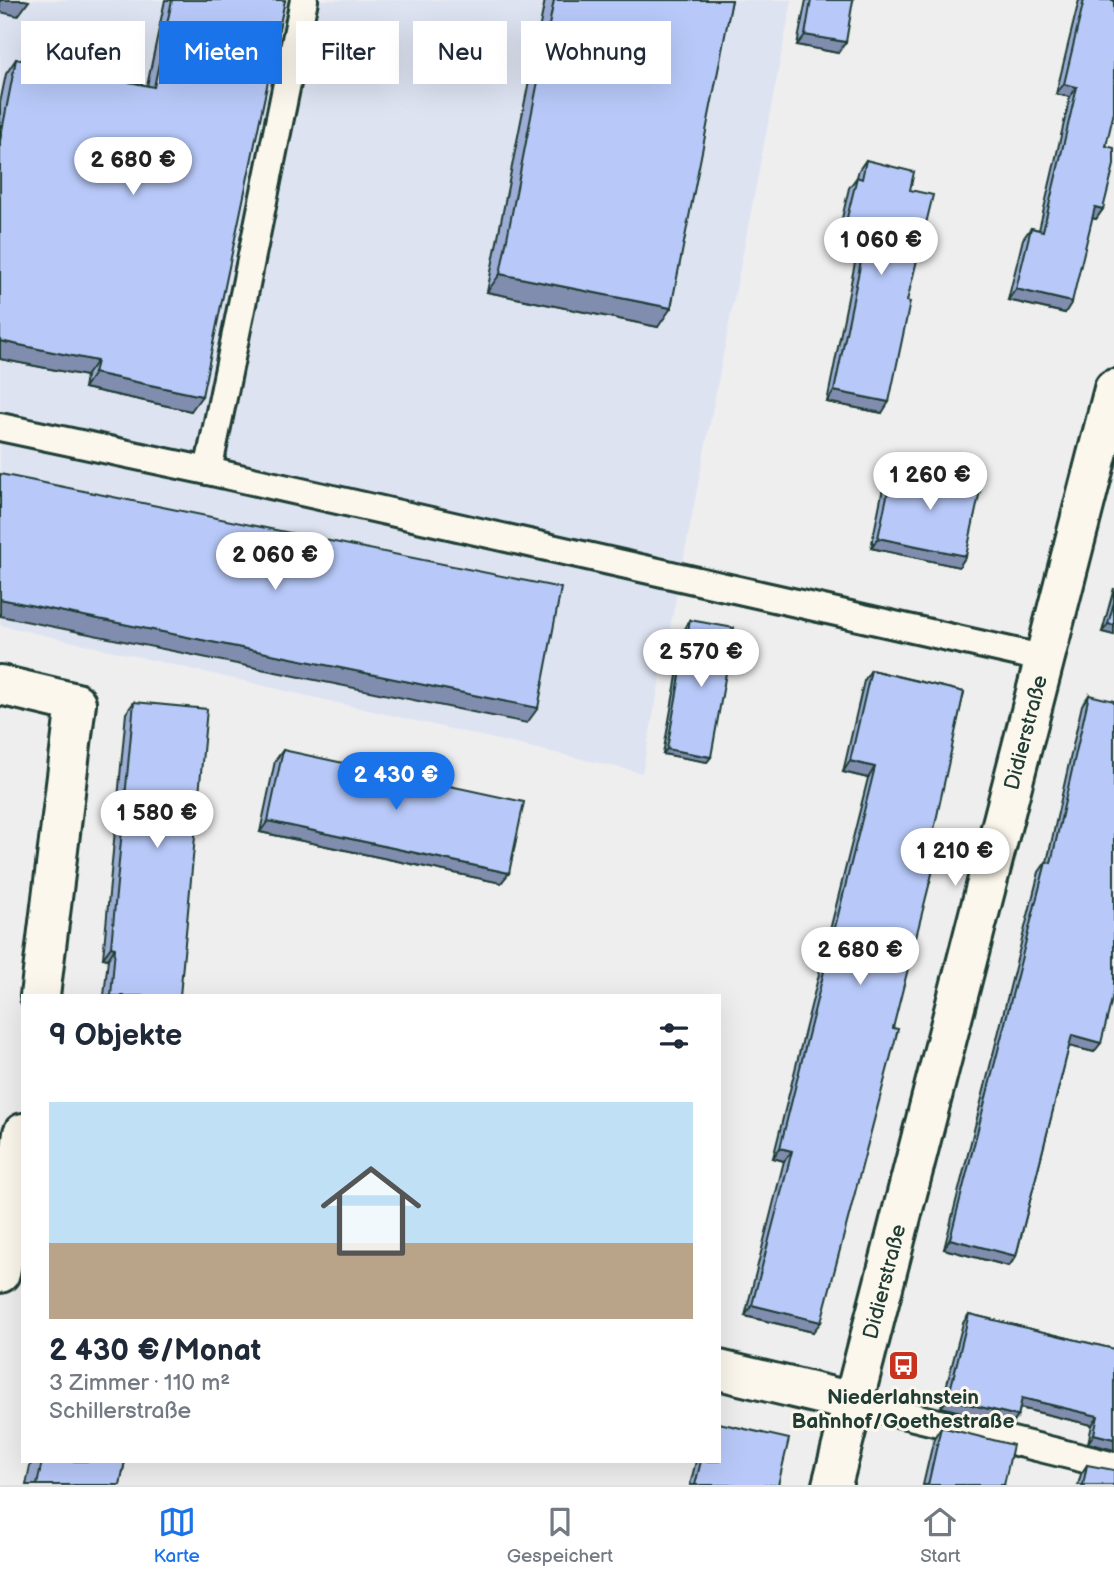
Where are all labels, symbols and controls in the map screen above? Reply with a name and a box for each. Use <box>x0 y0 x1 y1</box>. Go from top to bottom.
chip: Kaufen <box>21 21 145 84</box>
chip: Mieten <box>159 21 282 84</box>
chip: Filter <box>296 21 399 84</box>
chip: Neu <box>413 21 507 84</box>
chip: Wohnung <box>521 21 671 84</box>
pin: 2 680 € <box>68 138 198 197</box>
text: 2 680 € <box>90 146 176 174</box>
pin: 1 060 € <box>816 218 946 277</box>
text: 1 060 € <box>840 226 922 254</box>
pin: 1 260 € <box>865 452 995 512</box>
text: 1 260 € <box>889 461 971 489</box>
pin: 2 060 € <box>210 532 340 592</box>
text: 2 060 € <box>232 541 318 569</box>
pin: 2 570 € <box>636 630 766 689</box>
text: 2 570 € <box>659 638 743 666</box>
street label: Didierstraße <box>999 673 1052 792</box>
pin: 2 430 € <box>331 752 461 812</box>
text: 2 430 € <box>354 761 438 789</box>
pin: 1 580 € <box>92 790 222 850</box>
text: 1 580 € <box>117 799 197 827</box>
pin: 1 210 € <box>890 828 1020 888</box>
text: 1 210 € <box>917 837 993 865</box>
pin: 2 680 € <box>795 928 925 987</box>
text: 2 680 € <box>817 936 903 964</box>
icon: filters <box>655 1017 693 1055</box>
text: 9 Objekte <box>49 1018 182 1054</box>
icon: home <box>308 1148 434 1274</box>
street label: Didierstraße <box>858 1222 911 1342</box>
text: 2 430 €/Monat <box>49 1333 261 1369</box>
bus stop icon: Niederlahnstein Bahnhof/Goethestraße <box>886 1348 920 1382</box>
text: 3 Zimmer · 110 m² <box>49 1369 230 1397</box>
place label: Niederlahnstein Bahnhof/Goethestraße <box>791 1385 1015 1434</box>
text: Schillerstraße <box>49 1397 191 1425</box>
tab: Karte <box>153 1503 200 1568</box>
tab: Gespeichert <box>507 1503 613 1568</box>
tab: Start <box>920 1503 961 1568</box>

